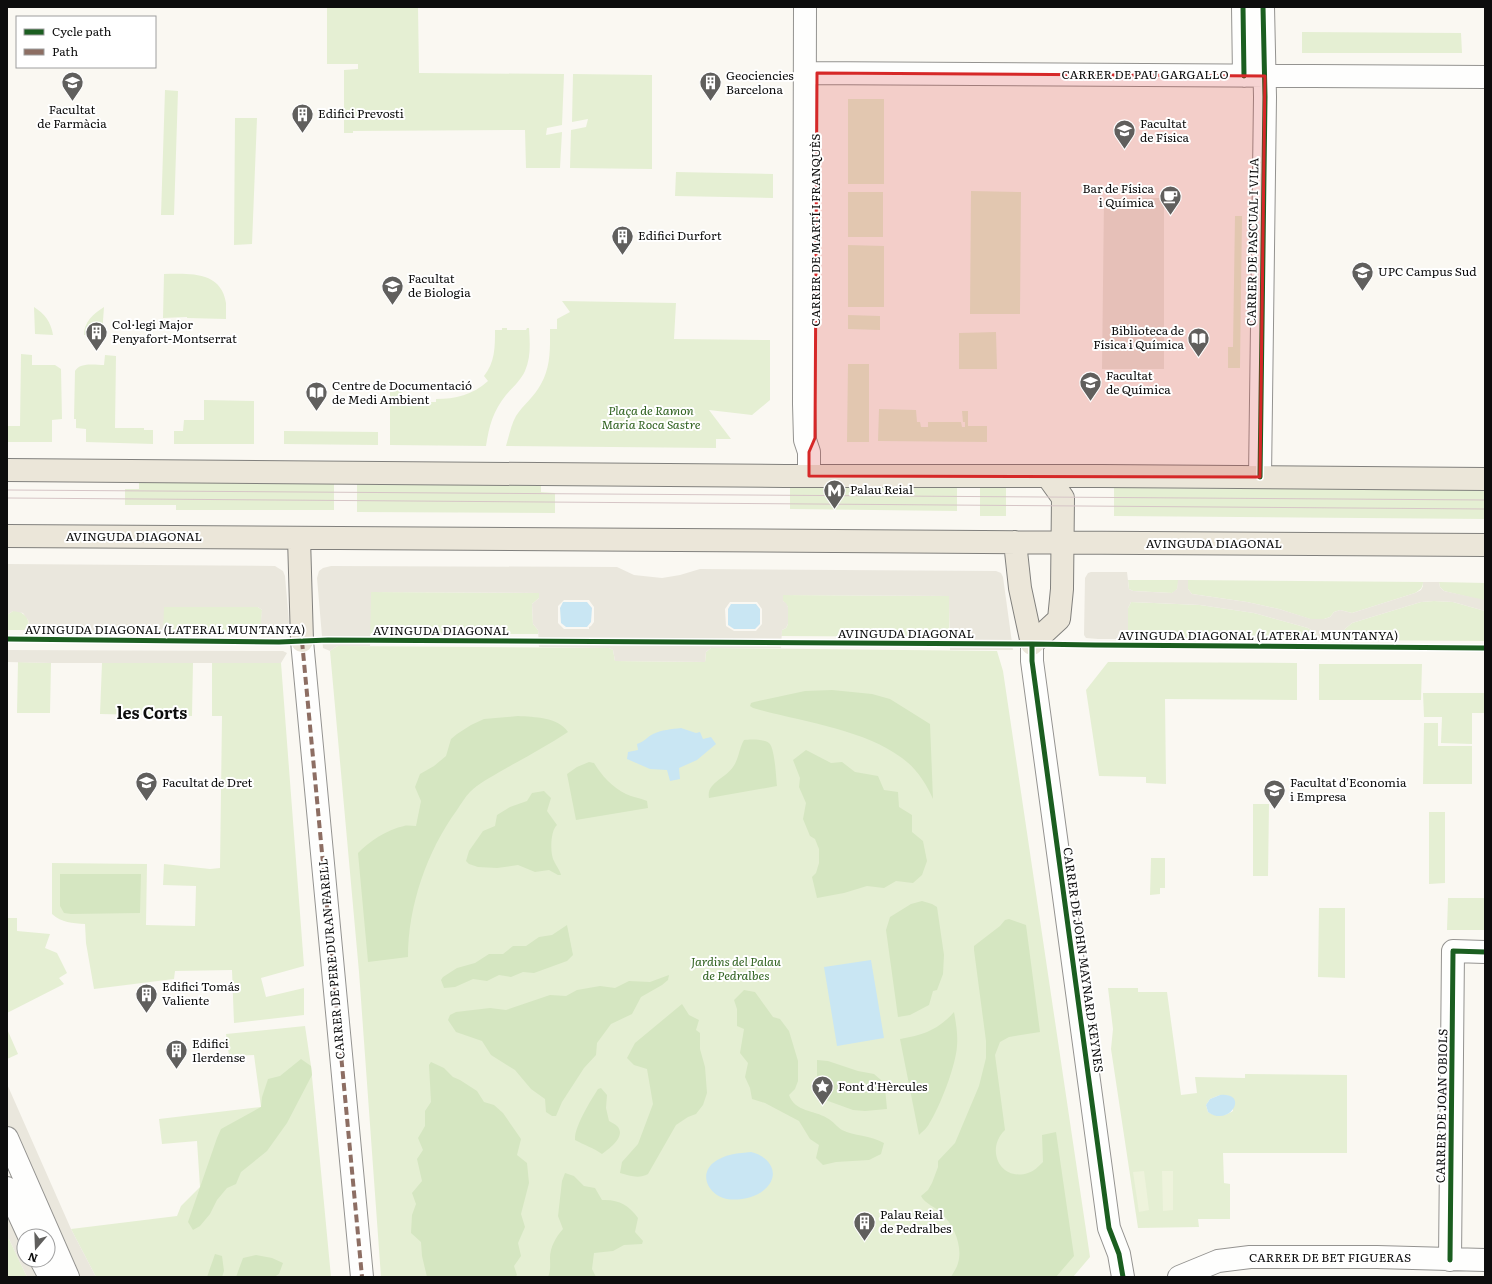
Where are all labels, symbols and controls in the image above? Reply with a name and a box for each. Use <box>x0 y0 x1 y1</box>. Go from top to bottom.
legend <box>16 16 156 68</box>
text: Cycle path <box>52 22 112 40</box>
text: Path <box>52 42 78 60</box>
street label: CARRER DE PAU GARGALLO <box>1061 65 1229 83</box>
place label: Geociencies Barcelona <box>726 66 794 98</box>
school or university icon: Facultat de Farmàcia <box>59 70 85 103</box>
building icon: Geociencies Barcelona <box>698 70 724 103</box>
place label: Facultat de Farmàcia <box>37 100 107 132</box>
building icon: Edifici Prevosti <box>290 101 316 134</box>
place label: Edifici Prevosti <box>318 104 404 122</box>
place label: Facultat de Física <box>1140 114 1190 146</box>
school or university icon: Facultat de Física <box>1112 118 1138 151</box>
street label: CARRER DE MARTÍ I FRANQUÈS <box>806 134 824 326</box>
street label: CARRER DE PASCUAL I VILA <box>1242 157 1262 326</box>
place label: Bar de Física i Química <box>1083 179 1155 211</box>
cafe icon: Bar de Física i Química <box>1157 183 1183 216</box>
building icon: Edifici Durfort <box>610 223 636 256</box>
place label: Edifici Durfort <box>638 226 722 244</box>
school or university icon: UPC Campus Sud <box>1350 259 1376 292</box>
place label: UPC Campus Sud <box>1378 262 1477 280</box>
place label: Facultat de Biologia <box>408 269 471 301</box>
school or university icon: Facultat de Biologia <box>380 273 406 306</box>
place label: Col·legi Major Penyafort-Montserrat <box>112 315 237 347</box>
building icon: Col·legi Major Penyafort-Montserrat <box>83 319 109 352</box>
place label: Biblioteca de Física i Química <box>1093 321 1185 353</box>
library icon: Biblioteca de Física i Química <box>1186 325 1212 358</box>
place label: Facultat de Química <box>1106 366 1171 398</box>
school or university icon: Facultat de Química <box>1078 370 1104 403</box>
place label: Centre de Documentació de Medi Ambient <box>332 376 472 408</box>
library icon: Centre de Documentació de Medi Ambient <box>303 380 329 413</box>
park label: Plaça de Ramon Maria Roca Sastre <box>602 401 701 433</box>
metro station icon: Palau Reial <box>821 477 847 510</box>
place label: Palau Reial <box>850 480 913 498</box>
street label: AVINGUDA DIAGONAL <box>66 527 202 545</box>
street label: AVINGUDA DIAGONAL <box>1146 534 1282 552</box>
street label: AVINGUDA DIAGONAL (LATERAL MUNTANYA) <box>25 620 305 638</box>
street label: AVINGUDA DIAGONAL <box>373 621 509 639</box>
street label: AVINGUDA DIAGONAL <box>838 624 974 642</box>
street label: AVINGUDA DIAGONAL (LATERAL MUNTANYA) <box>1118 626 1398 644</box>
district label: les Corts <box>117 700 187 724</box>
school or university icon: Facultat de Dret <box>133 770 159 803</box>
place label: Facultat de Dret <box>162 773 253 791</box>
place label: Facultat d'Economia i Empresa <box>1290 773 1407 805</box>
school or university icon: Facultat d'Economia i Empresa <box>1261 777 1287 810</box>
street label: CARRER DE JOHN MAYNARD KEYNES <box>1059 846 1109 1074</box>
street label: CARRER DE PERE DURAN FARELL <box>313 858 349 1060</box>
park label: Jardins del Palau de Pedralbes <box>691 952 782 984</box>
place label: Edifici Tomás Valiente <box>162 977 240 1009</box>
building icon: Edifici Tomás Valiente <box>134 981 160 1014</box>
street label: CARRER DE JOAN OBIOLS <box>1431 1029 1451 1183</box>
place label: Edifici Ilerdense <box>192 1034 245 1066</box>
building icon: Edifici Ilerdense <box>164 1038 190 1071</box>
place icon: Font d'Hèrcules <box>810 1074 836 1107</box>
place label: Font d'Hèrcules <box>838 1077 928 1095</box>
place label: Palau Reial de Pedralbes <box>880 1205 952 1237</box>
building icon: Palau Reial de Pedralbes <box>851 1209 877 1242</box>
north arrow <box>16 1228 56 1268</box>
street label: CARRER DE BET FIGUERAS <box>1249 1248 1411 1266</box>
text: N <box>25 1249 39 1267</box>

